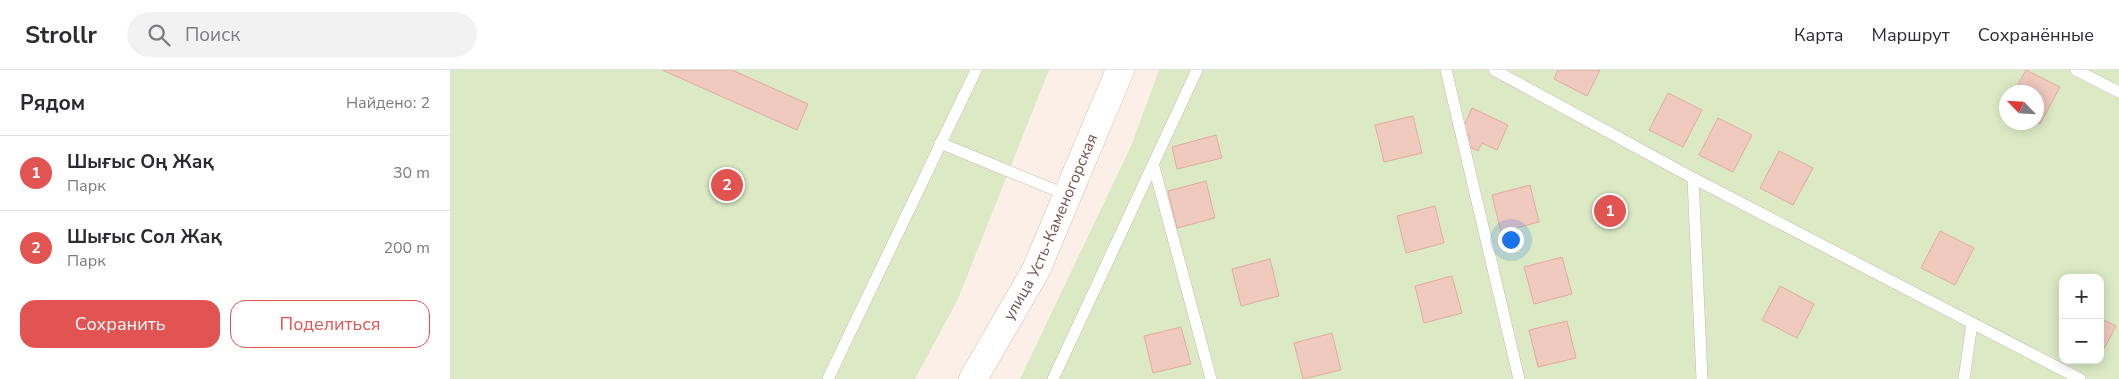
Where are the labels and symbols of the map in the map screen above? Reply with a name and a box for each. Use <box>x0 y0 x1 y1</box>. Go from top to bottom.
north arrow <box>1999 85 2044 130</box>
street label: улица Усть-Каменогорская <box>998 130 1103 325</box>
pin: 2 <box>711 166 743 204</box>
pin: 1 <box>1594 192 1626 230</box>
your location <box>1498 227 1524 253</box>

